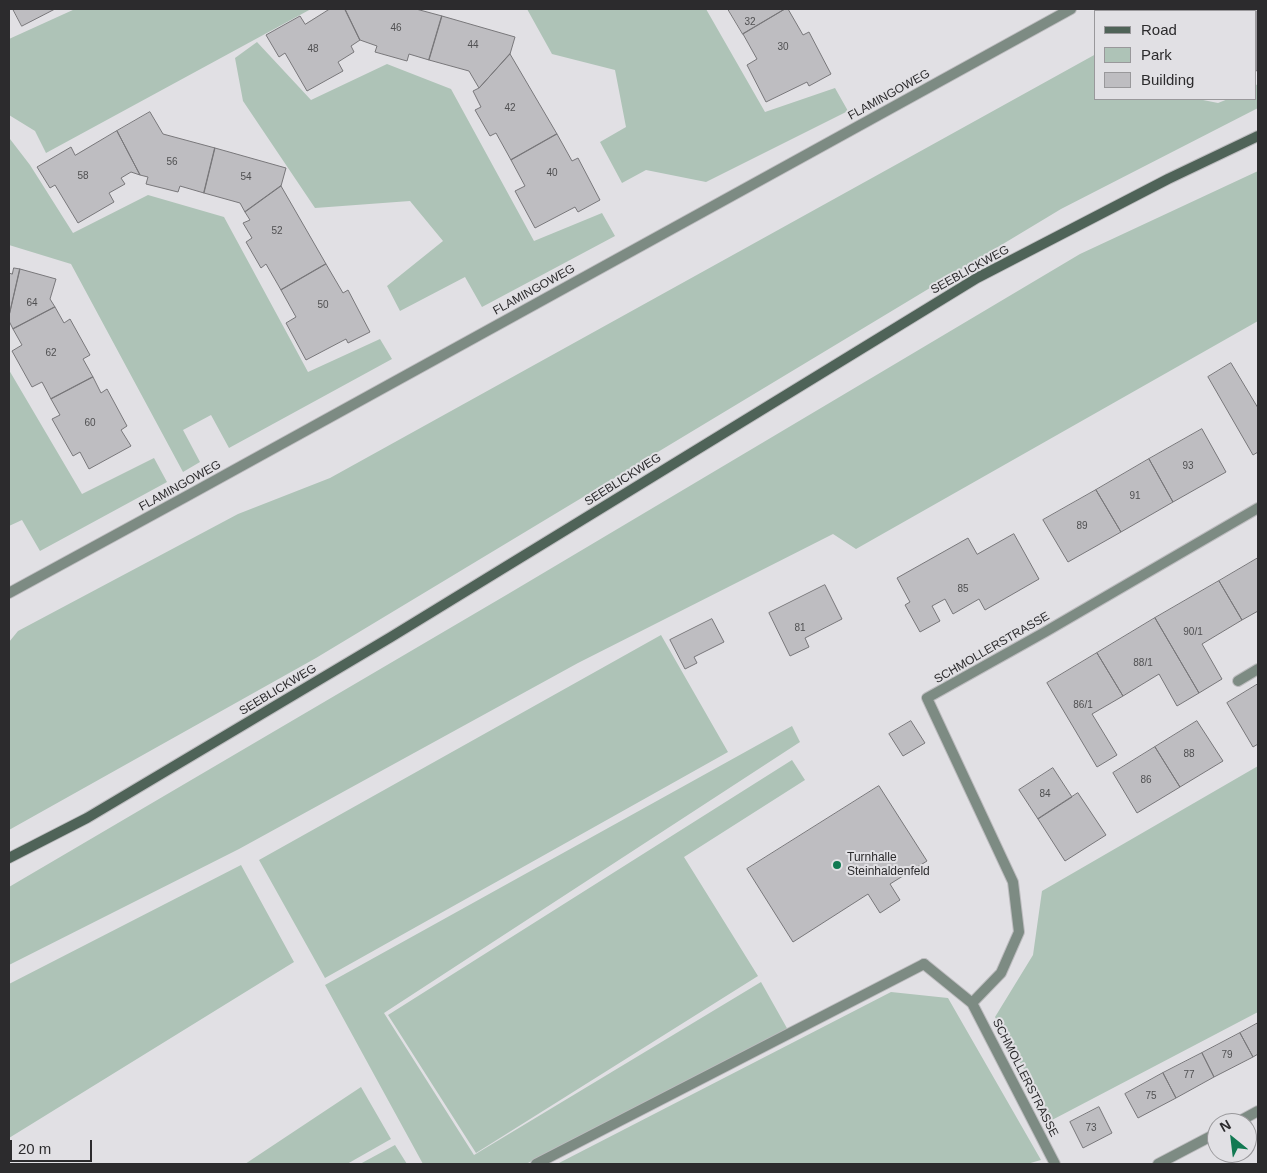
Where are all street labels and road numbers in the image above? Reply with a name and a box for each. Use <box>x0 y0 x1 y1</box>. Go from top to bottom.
street label: FLAMINGOWEG <box>846 67 932 123</box>
street label: SEEBLICKWEG <box>928 243 1012 297</box>
street label: FLAMINGOWEG <box>491 262 577 318</box>
street label: SEEBLICKWEG <box>582 451 664 509</box>
street label: FLAMINGOWEG <box>137 458 223 514</box>
street label: SCHMOLLERSTRASSE <box>932 609 1052 687</box>
street label: SEEBLICKWEG <box>237 661 319 719</box>
street label: SCHMOLLERSTRASSE <box>989 1017 1061 1139</box>

